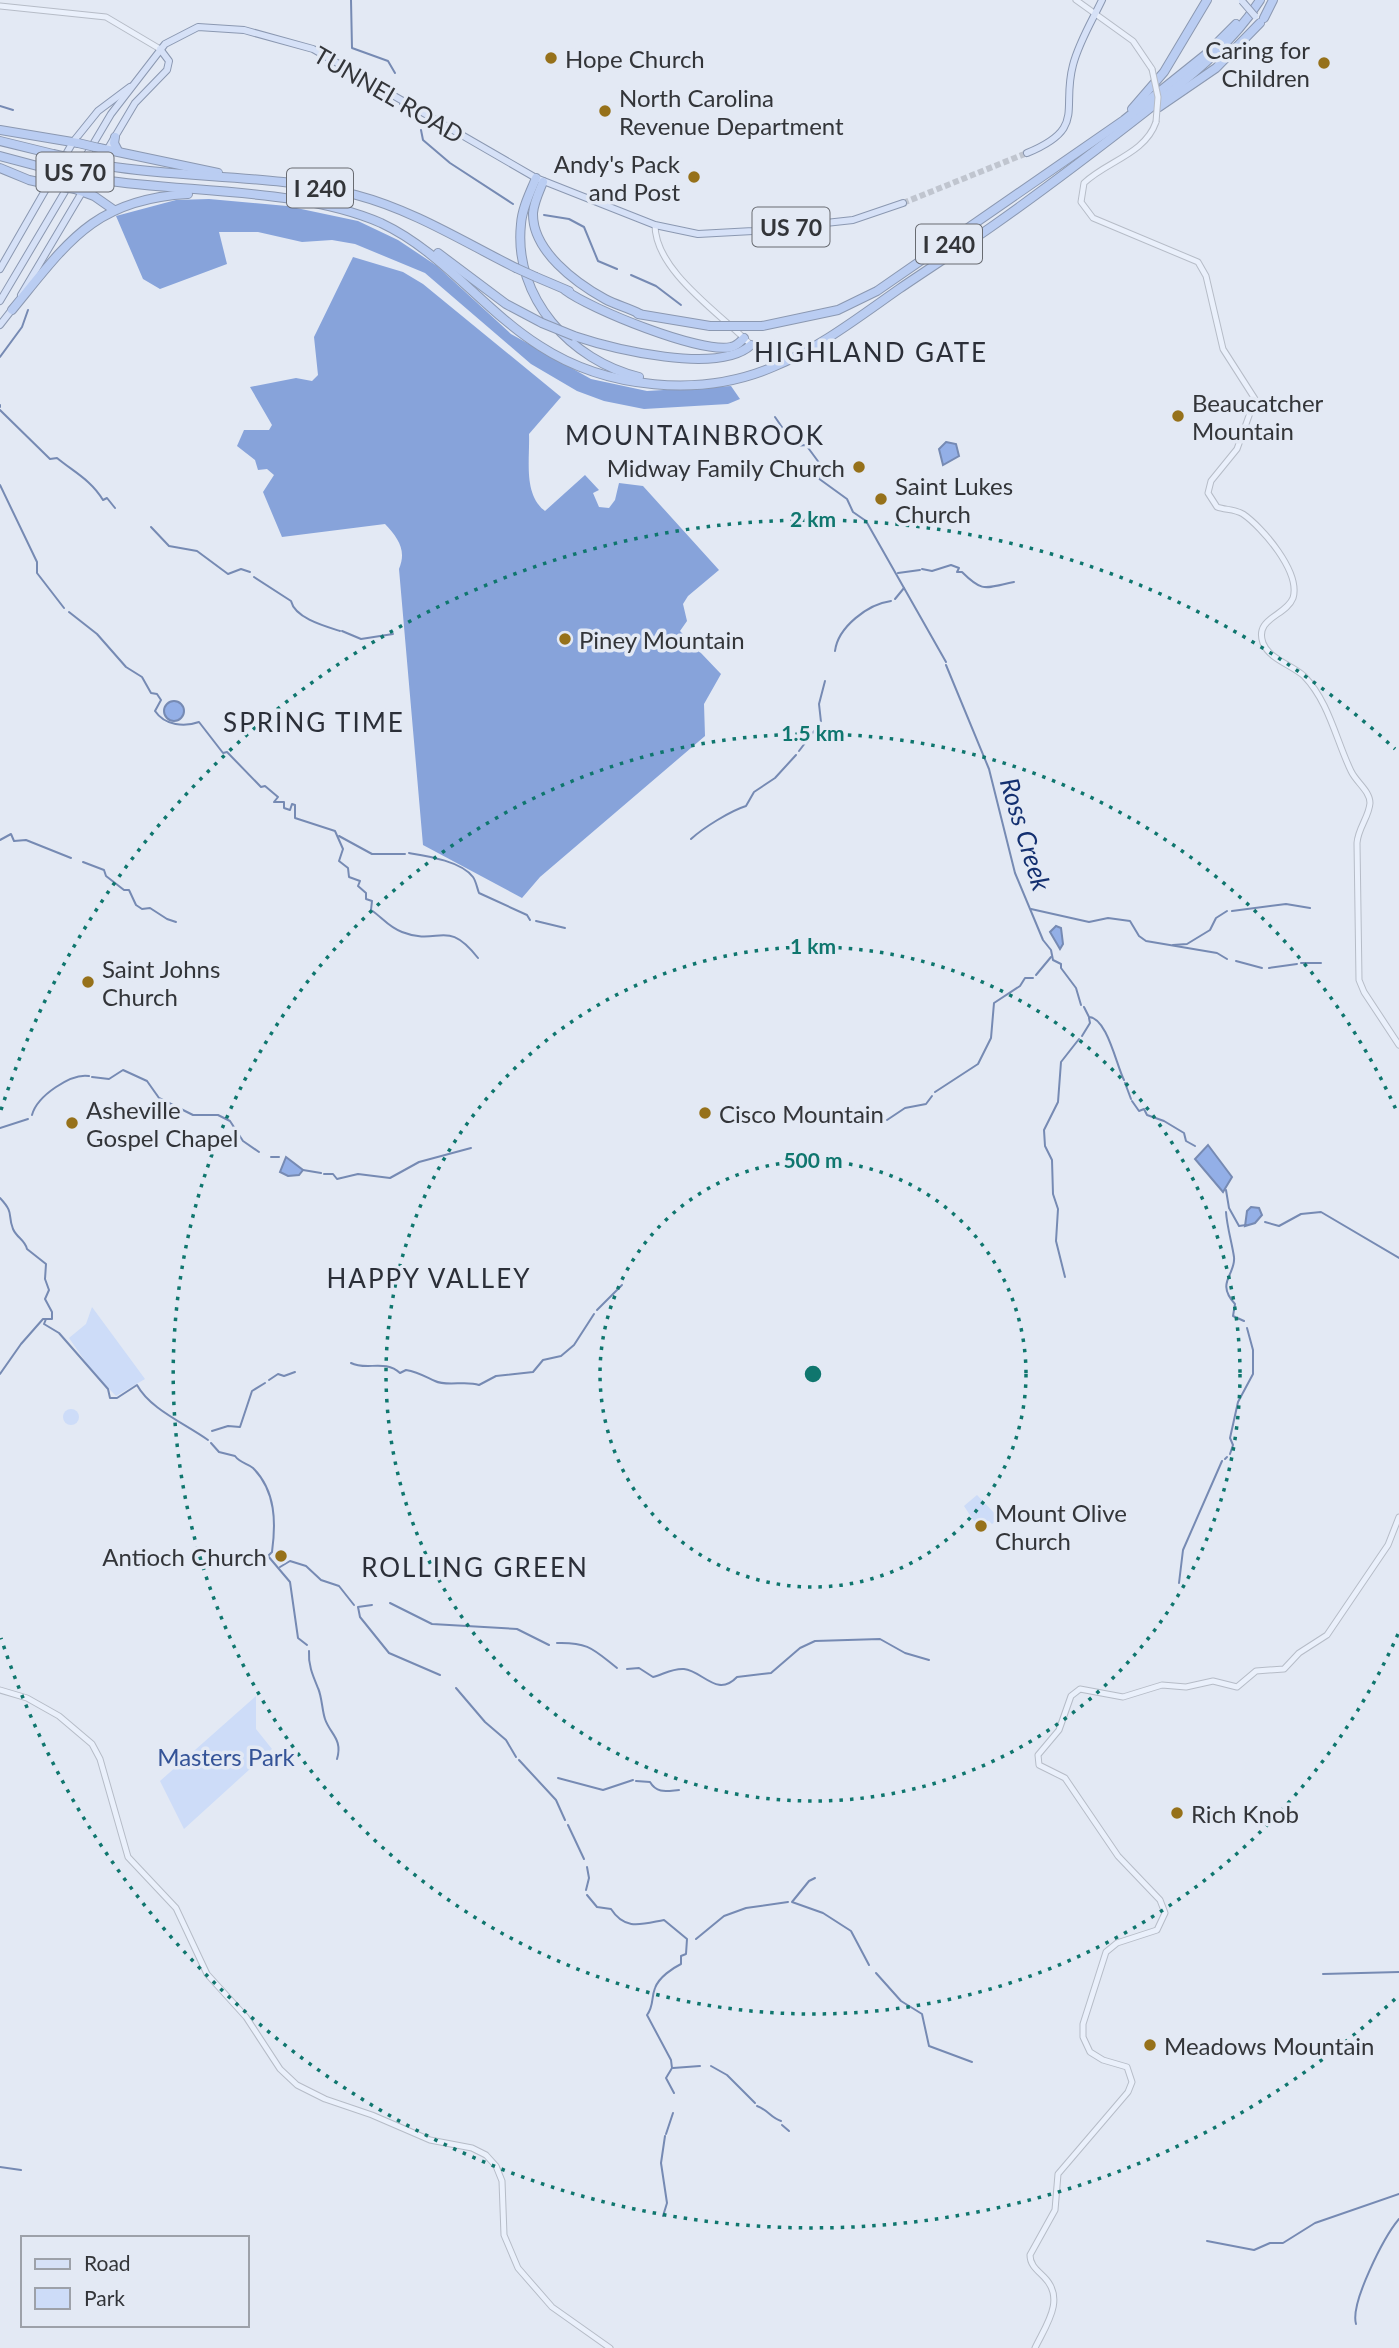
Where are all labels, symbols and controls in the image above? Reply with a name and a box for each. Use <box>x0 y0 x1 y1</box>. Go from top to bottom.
place label: Caring for Children <box>1205 35 1310 92</box>
street label: TUNNEL ROAD <box>309 39 469 149</box>
place label: Hope Church <box>565 44 705 73</box>
marker: Hope Church <box>543 50 559 66</box>
marker: Caring for Children <box>1316 55 1332 71</box>
place label: North Carolina Revenue Department <box>619 83 844 140</box>
marker: North Carolina Revenue Department <box>597 103 613 119</box>
place label: Andy's Pack and Post <box>554 149 681 206</box>
road number: US 70 <box>36 153 114 192</box>
road number: I 240 <box>287 168 353 208</box>
marker: Andy's Pack and Post <box>686 169 702 185</box>
road number: US 70 <box>752 208 830 246</box>
road number: I 240 <box>916 224 982 264</box>
district label: HIGHLAND GATE <box>754 336 988 368</box>
place label: Beaucatcher Mountain <box>1192 388 1324 445</box>
marker: Beaucatcher Mountain <box>1170 408 1186 424</box>
district label: MOUNTAINBROOK <box>565 419 825 451</box>
place label: Midway Family Church <box>607 453 845 482</box>
marker: Midway Family Church <box>851 459 867 475</box>
place label: Saint Lukes Church <box>895 471 1013 528</box>
marker: Saint Lukes Church <box>873 491 889 507</box>
text: 2 km <box>790 506 836 531</box>
place label: Piney Mountain <box>579 625 745 654</box>
marker: Piney Mountain <box>557 631 573 647</box>
district label: SPRING TIME <box>223 706 405 738</box>
text: 1.5 km <box>781 720 845 745</box>
water label: Ross Creek <box>994 774 1059 895</box>
text: 1 km <box>790 933 836 958</box>
place label: Saint Johns Church <box>102 954 220 1011</box>
marker: Saint Johns Church <box>80 974 96 990</box>
place label: Asheville Gospel Chapel <box>86 1095 238 1152</box>
place label: Cisco Mountain <box>719 1099 884 1128</box>
marker: Cisco Mountain <box>697 1105 713 1121</box>
marker: Asheville Gospel Chapel <box>64 1115 80 1131</box>
text: 500 m <box>783 1147 843 1172</box>
district label: HAPPY VALLEY <box>327 1262 531 1294</box>
centre of rings <box>801 1362 825 1386</box>
place label: Mount Olive Church <box>995 1498 1127 1555</box>
marker: Mount Olive Church <box>973 1518 989 1534</box>
place label: Antioch Church <box>102 1542 267 1571</box>
marker: Antioch Church <box>273 1548 289 1564</box>
district label: ROLLING GREEN <box>361 1551 589 1583</box>
park label: Masters Park <box>157 1742 296 1771</box>
place label: Rich Knob <box>1191 1799 1299 1828</box>
marker: Rich Knob <box>1169 1805 1185 1821</box>
place label: Meadows Mountain <box>1164 2031 1374 2060</box>
marker: Meadows Mountain <box>1142 2037 1158 2053</box>
legend <box>21 2236 248 2327</box>
text: Road <box>84 2250 131 2275</box>
text: Park <box>84 2285 125 2310</box>

